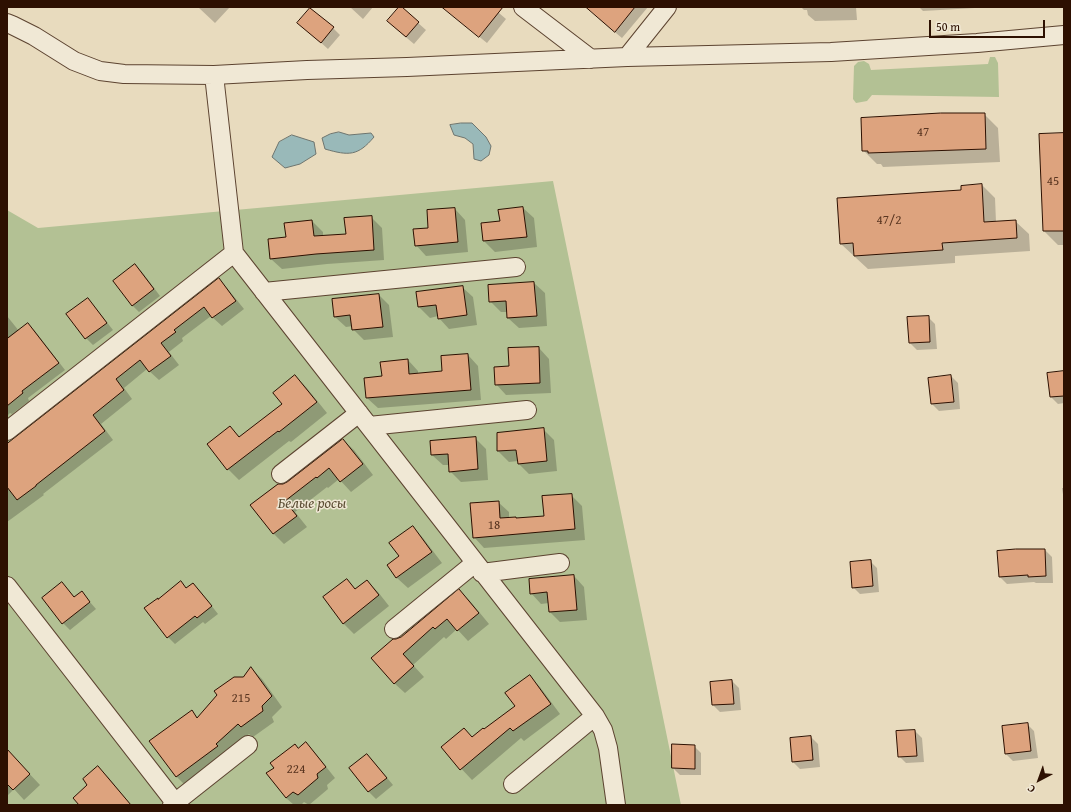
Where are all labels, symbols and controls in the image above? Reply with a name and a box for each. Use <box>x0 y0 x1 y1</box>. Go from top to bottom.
scale bar <box>931 12 1047 38</box>
text: 50 m <box>936 18 960 35</box>
house number: 47 <box>917 125 929 141</box>
house number: 45 <box>1047 174 1059 190</box>
house number: 47/2 <box>877 213 901 229</box>
park label: Белые росы <box>278 495 346 513</box>
house number: 18 <box>488 518 500 534</box>
house number: 215 <box>232 691 250 707</box>
north arrow <box>1019 760 1059 800</box>
house number: 224 <box>287 762 305 778</box>
text: С <box>1024 781 1039 797</box>

